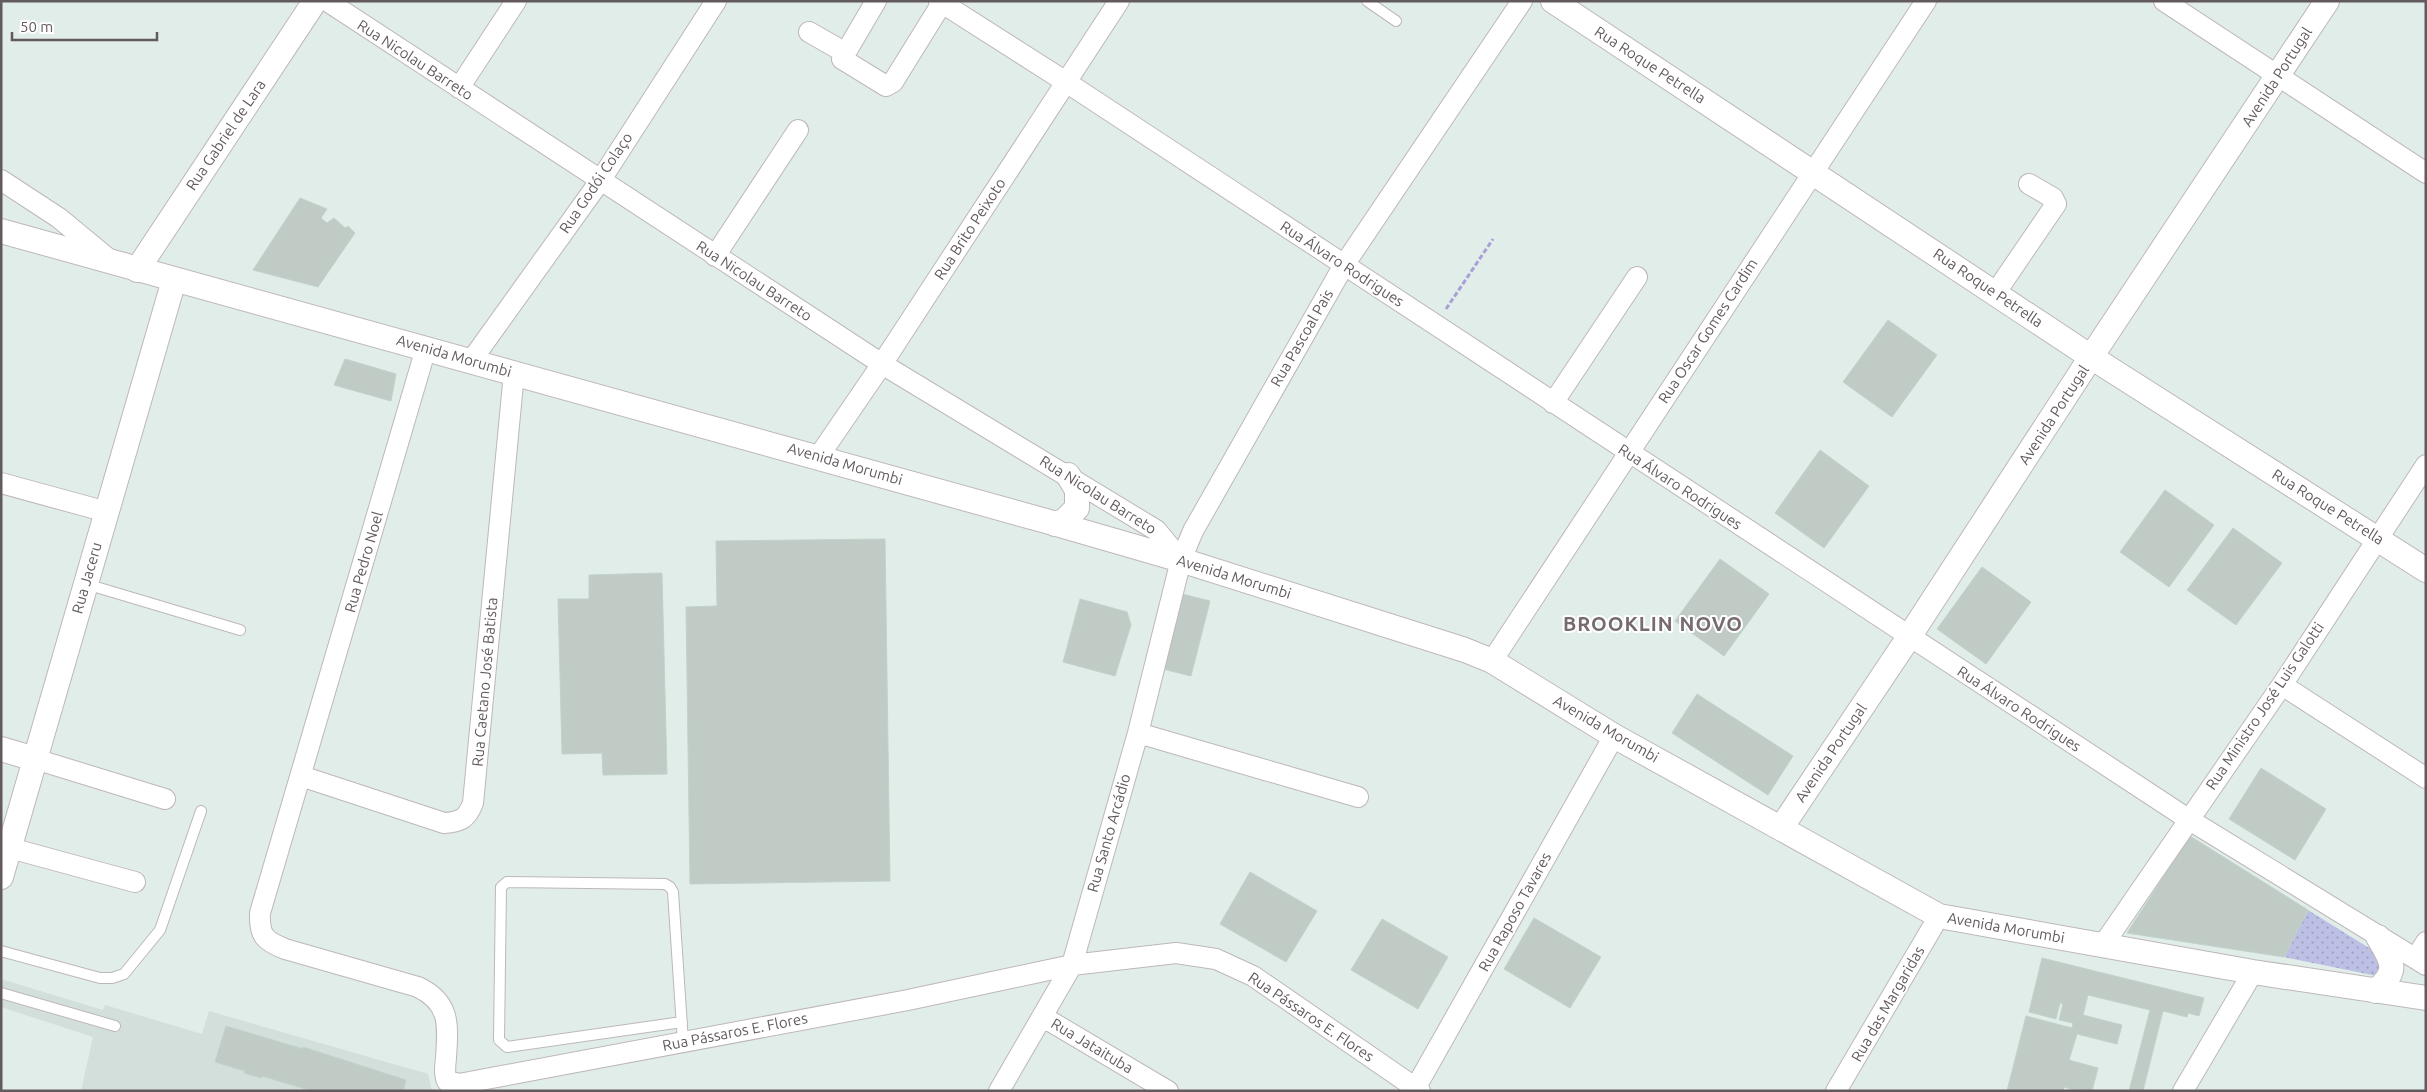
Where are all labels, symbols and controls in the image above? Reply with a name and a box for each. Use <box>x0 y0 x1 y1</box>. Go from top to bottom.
scale bar <box>12 10 158 42</box>
street label: Rua Nicolau Barreto <box>354 16 476 103</box>
text: 50 m <box>20 18 53 35</box>
street label: Rua Roque Petrella <box>1592 22 1709 107</box>
street label: Avenida Portugal <box>2238 24 2315 130</box>
street label: Rua Gabriel de Lara <box>182 76 269 193</box>
street label: Rua Godói Colaço <box>556 129 636 236</box>
street label: Rua Brito Peixoto <box>930 175 1009 283</box>
street label: Rua Álvaro Rodrigues <box>1277 217 1407 310</box>
street label: Rua Nicolau Barreto <box>693 237 815 324</box>
street label: Rua Roque Petrella <box>1930 245 2046 331</box>
street label: Rua Oscar Gomes Cardim <box>1654 255 1761 406</box>
street label: Rua Pascoal Pais <box>1267 286 1336 389</box>
street label: Avenida Morumbi <box>395 331 514 380</box>
street label: Avenida Portugal <box>2015 362 2092 468</box>
street label: Avenida Morumbi <box>786 439 905 488</box>
street label: Rua Álvaro Rodrigues <box>1615 440 1745 533</box>
street label: Rua Nicolau Barreto <box>1037 452 1160 537</box>
street label: Rua Roque Petrella <box>2269 465 2387 548</box>
street label: Rua Pedro Noel <box>341 509 386 614</box>
street label: Rua Jaceru <box>68 540 105 616</box>
street label: Avenida Morumbi <box>1175 551 1293 602</box>
street label: Rua Caetano José Batista <box>469 597 500 767</box>
district label: BROOKLIN NOVO <box>1563 612 1743 635</box>
street label: Rua Ministro José Luis Galotti <box>2202 619 2327 793</box>
street label: Rua Álvaro Rodrigues <box>1954 662 2084 755</box>
street label: Avenida Morumbi <box>1551 692 1662 766</box>
street label: Avenida Portugal <box>1791 700 1870 805</box>
street label: Rua Santo Arcádio <box>1083 772 1134 894</box>
street label: Rua Raposo Tavares <box>1475 849 1554 974</box>
street label: Avenida Morumbi <box>1946 909 2066 946</box>
street label: Rua das Margaridas <box>1848 943 1928 1065</box>
street label: Rua Pássaros E. Flores <box>1245 968 1377 1065</box>
street label: Rua Pássaros E. Flores <box>661 1009 809 1054</box>
street label: Rua Jataituba <box>1048 1015 1136 1077</box>

